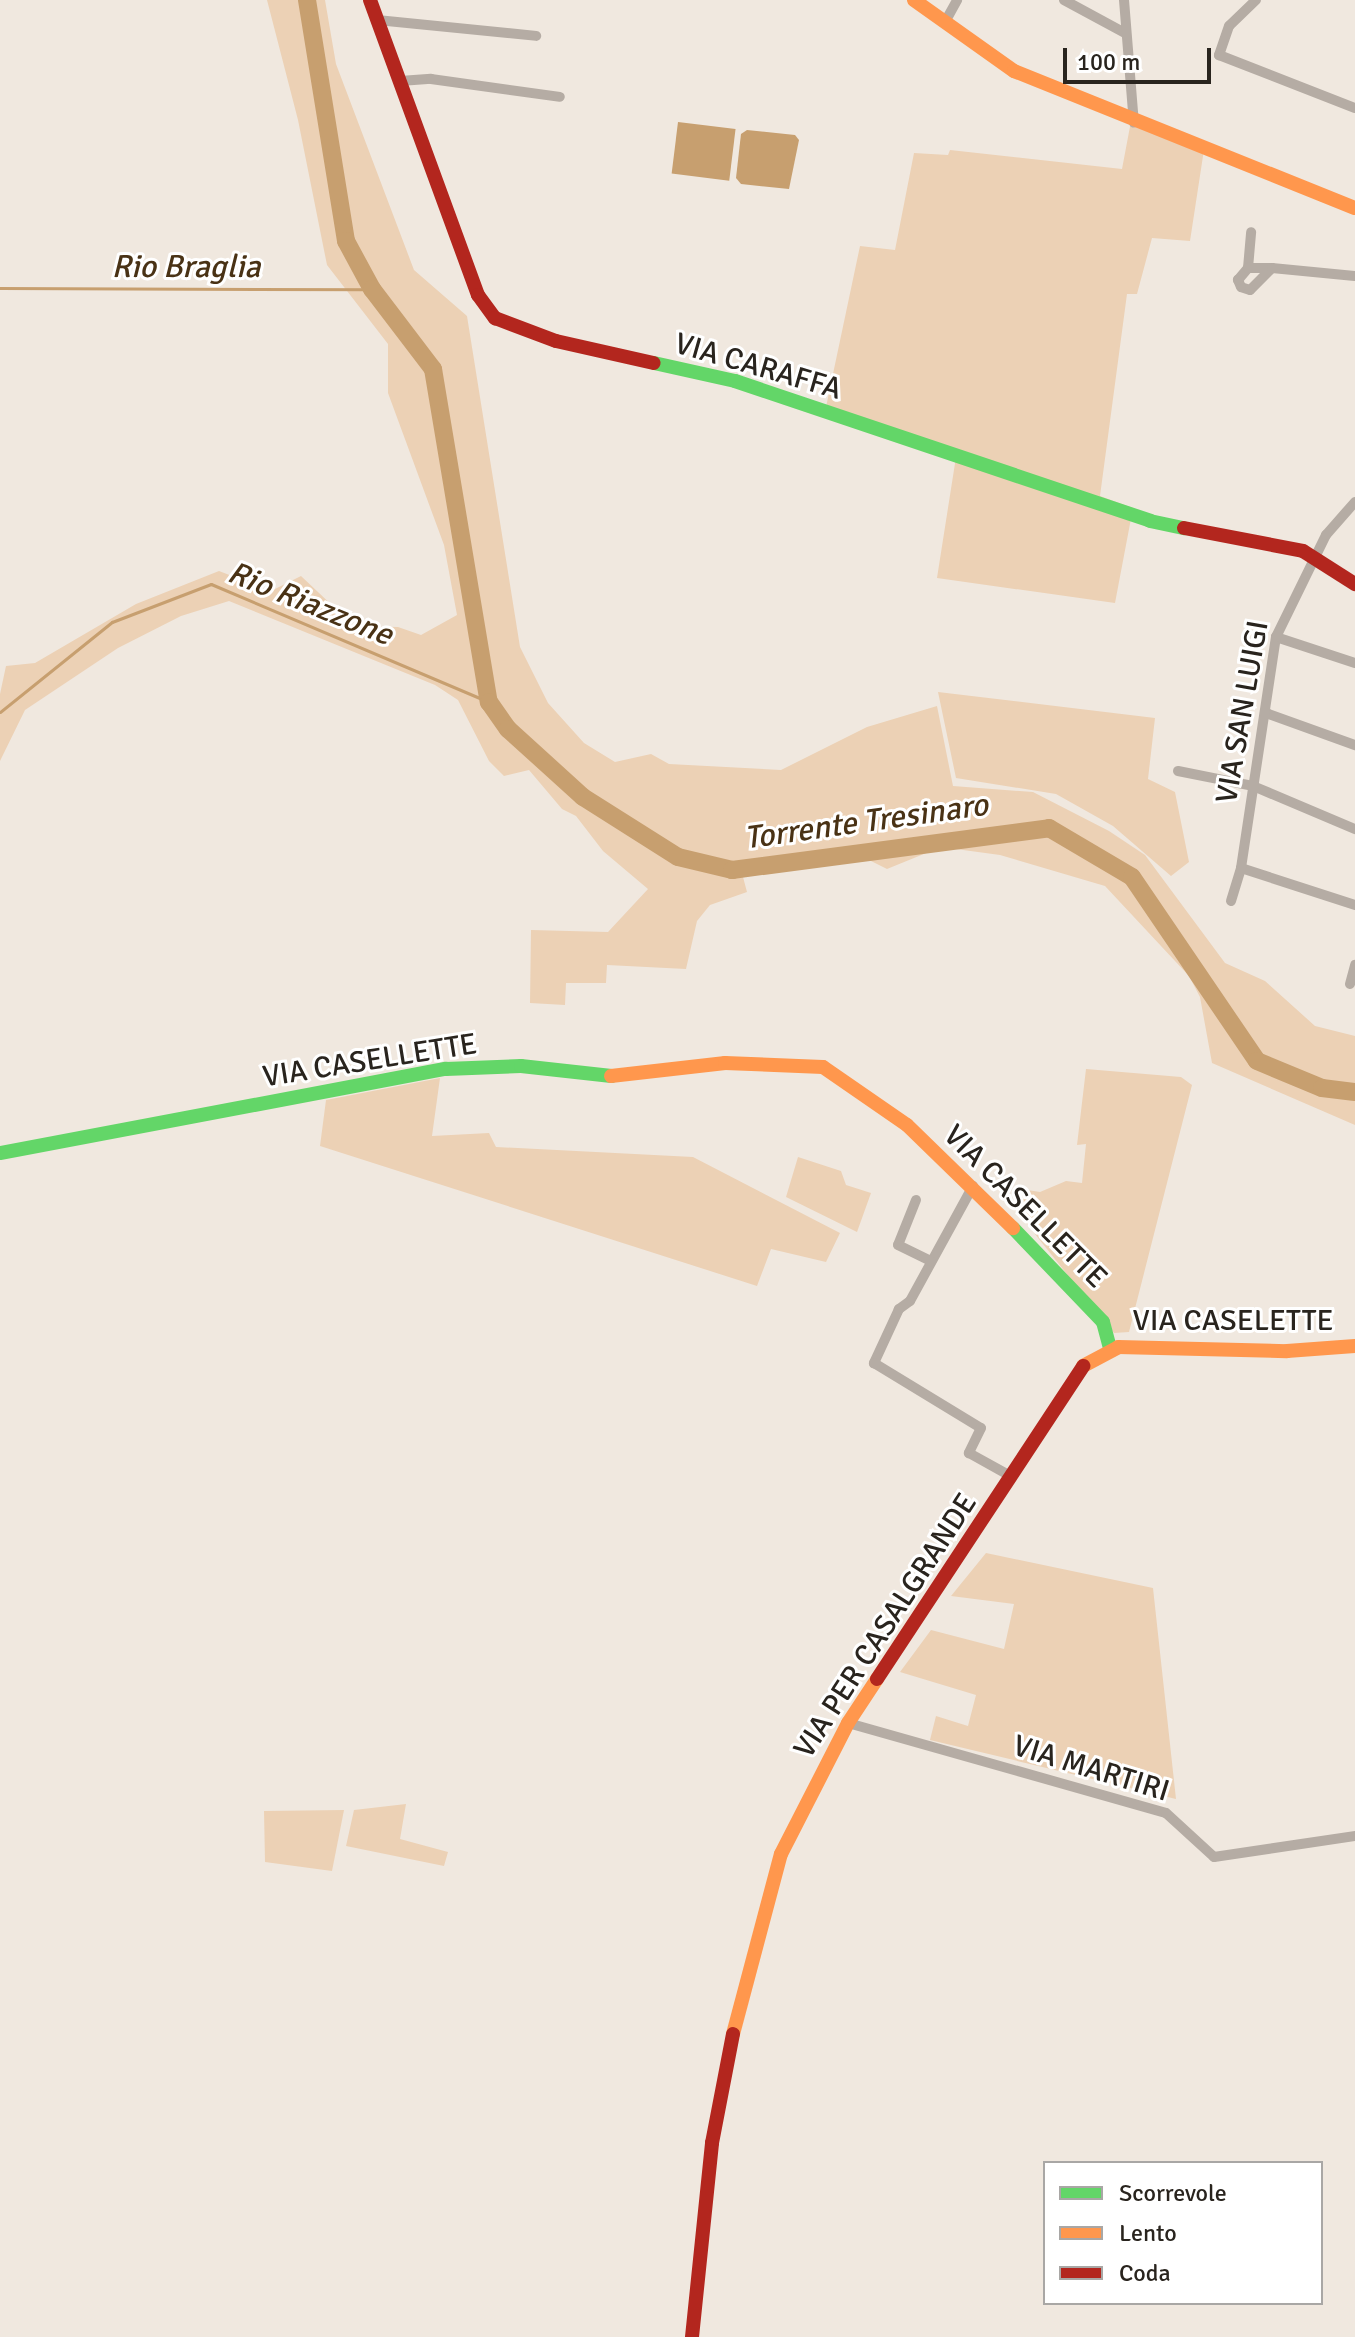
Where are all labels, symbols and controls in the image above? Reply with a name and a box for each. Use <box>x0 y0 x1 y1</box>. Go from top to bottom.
scale bar <box>1067 32 1215 82</box>
text: 100 m <box>1077 47 1140 77</box>
water label: Rio Braglia <box>111 248 261 286</box>
street label: VIA CARAFFA <box>671 326 845 408</box>
water label: Rio Riazzone <box>222 554 398 654</box>
street label: VIA SAN LUIGI <box>1209 618 1277 806</box>
water label: Torrente Tresinaro <box>742 786 990 858</box>
street label: VIA CASELLETTE <box>260 1026 480 1096</box>
street label: VIA CASELLETTE <box>936 1118 1114 1296</box>
street label: VIA CASELETTE <box>1133 1303 1333 1339</box>
street label: VIA PER CASALGRANDE <box>787 1487 985 1765</box>
street label: VIA MARTIRI <box>1008 1728 1174 1810</box>
legend <box>1043 2161 1323 2305</box>
text: Scorrevole <box>1119 2178 1227 2208</box>
text: Lento <box>1119 2218 1177 2248</box>
text: Coda <box>1119 2258 1171 2288</box>

